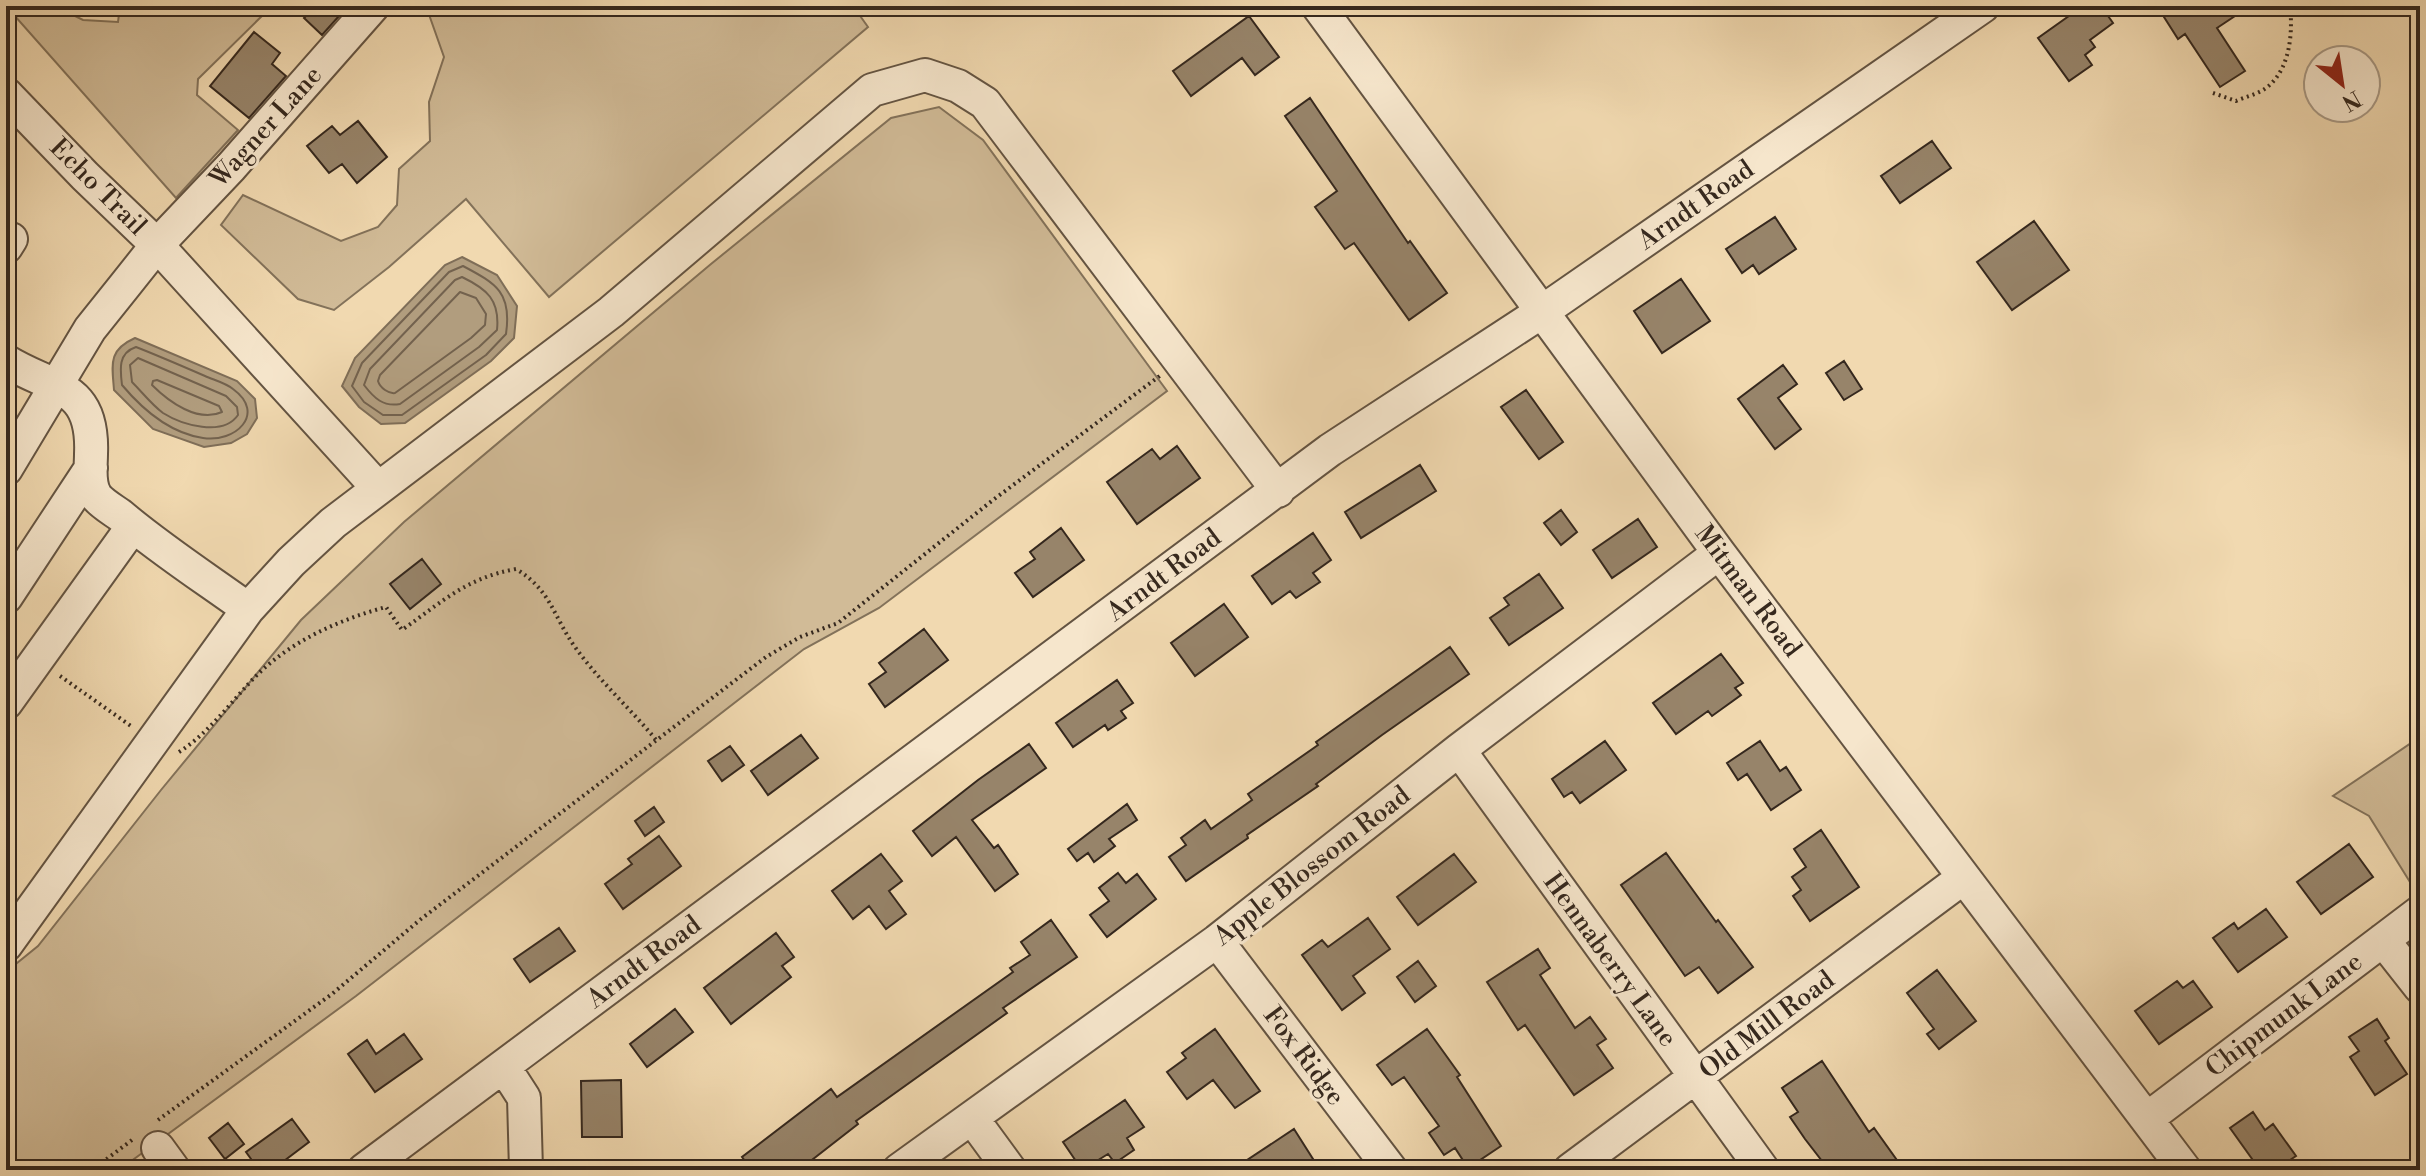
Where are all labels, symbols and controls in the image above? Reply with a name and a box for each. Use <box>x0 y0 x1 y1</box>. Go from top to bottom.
north arrow <box>2302 44 2382 124</box>
street label: Wagner Lane <box>202 60 329 195</box>
text: N <box>2336 84 2366 116</box>
street label: Echo Trail <box>43 132 153 242</box>
street label: Arndt Road <box>1631 153 1760 257</box>
street label: Mitman Road <box>1688 518 1808 664</box>
street label: Arndt Road <box>1100 522 1228 629</box>
street label: Apple Blossom Road <box>1207 779 1417 953</box>
street label: Hennaberry Lane <box>1536 867 1684 1053</box>
street label: Arndt Road <box>580 909 708 1016</box>
street label: Chipmunk Lane <box>2199 946 2369 1084</box>
street label: Old Mill Road <box>1693 964 1841 1086</box>
street label: Fox Ridge <box>1256 1000 1352 1112</box>

